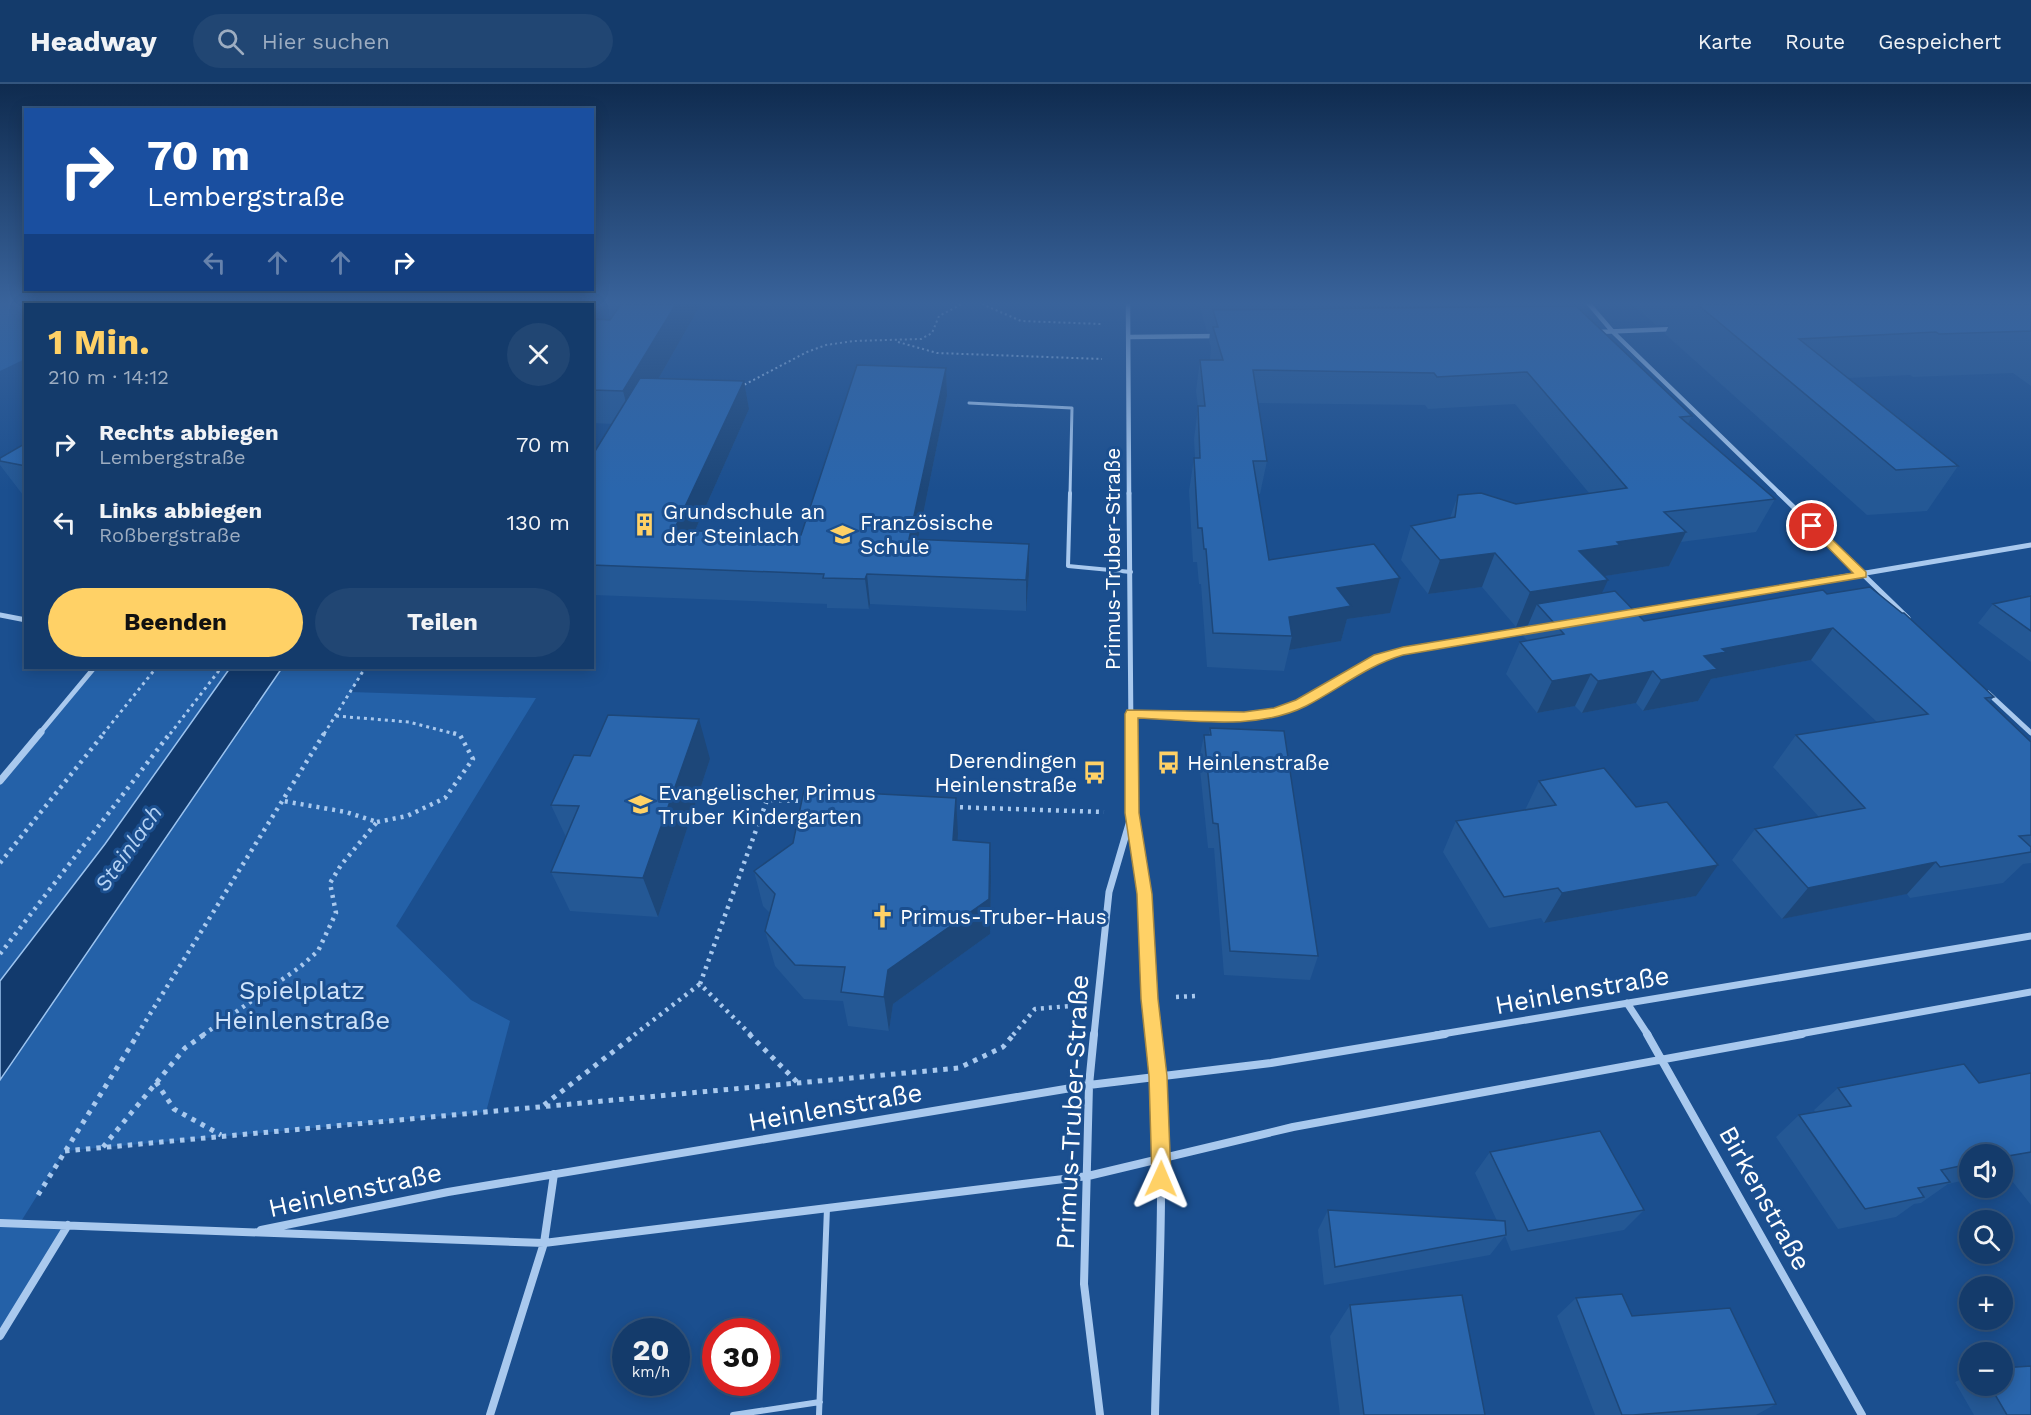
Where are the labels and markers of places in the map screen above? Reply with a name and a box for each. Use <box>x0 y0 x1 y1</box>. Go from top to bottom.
place label: Grundschule an der Steinlach <box>663 499 825 548</box>
pin <box>1786 500 1837 551</box>
place label: Französische Schule <box>860 510 993 559</box>
building icon: Grundschule an der Steinlach <box>632 511 658 537</box>
school or university icon: Französische Schule <box>829 522 855 548</box>
place label: Derendingen Heinlenstraße <box>934 748 1077 797</box>
bus stop icon: Heinlenstraße <box>1156 750 1182 776</box>
place label: Heinlenstraße <box>1187 750 1330 775</box>
bus stop icon: Derendingen Heinlenstraße <box>1082 760 1108 786</box>
place label: Evangelischer Primus Truber Kindergarten <box>658 780 876 829</box>
school or university icon: Evangelischer Primus Truber Kindergarten <box>627 792 653 818</box>
church icon: Primus-Truber-Haus <box>869 904 895 930</box>
place label: Primus-Truber-Haus <box>900 904 1107 929</box>

